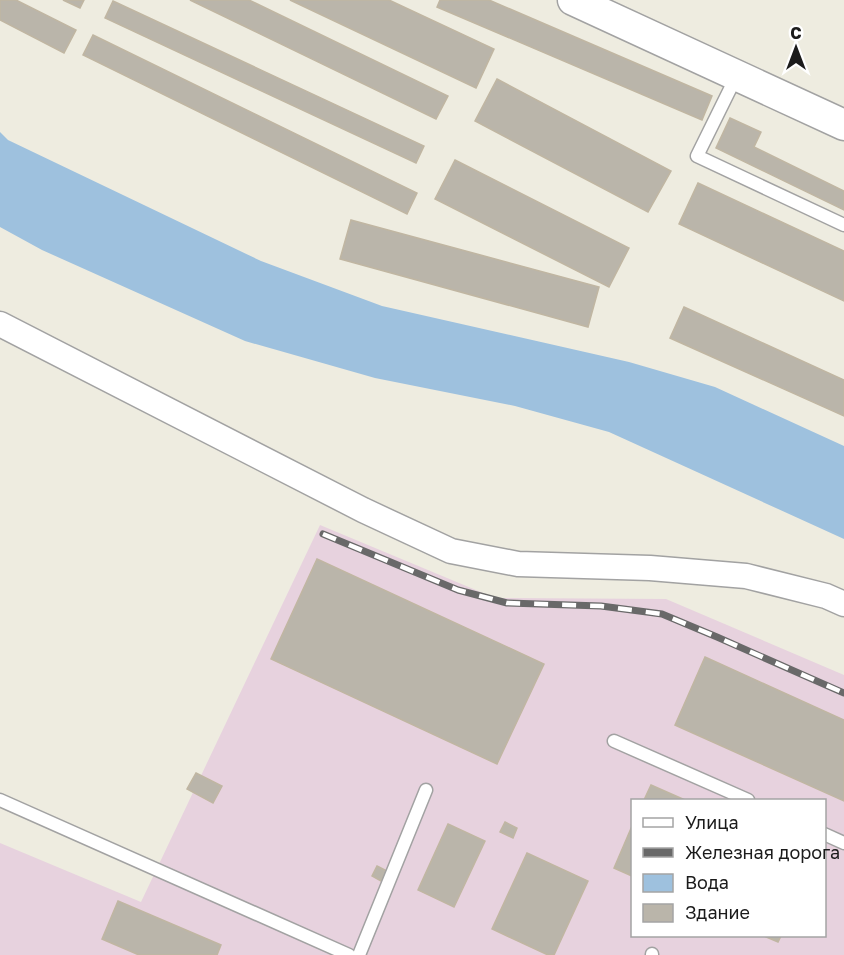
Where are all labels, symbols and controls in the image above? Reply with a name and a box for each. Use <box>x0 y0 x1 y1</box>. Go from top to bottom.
north arrow <box>766 18 826 78</box>
text: С <box>790 23 802 43</box>
legend <box>631 799 826 937</box>
text: Улица <box>685 811 739 833</box>
text: Железная дорога <box>685 841 840 863</box>
text: Вода <box>685 871 729 893</box>
text: Здание <box>685 901 750 923</box>

